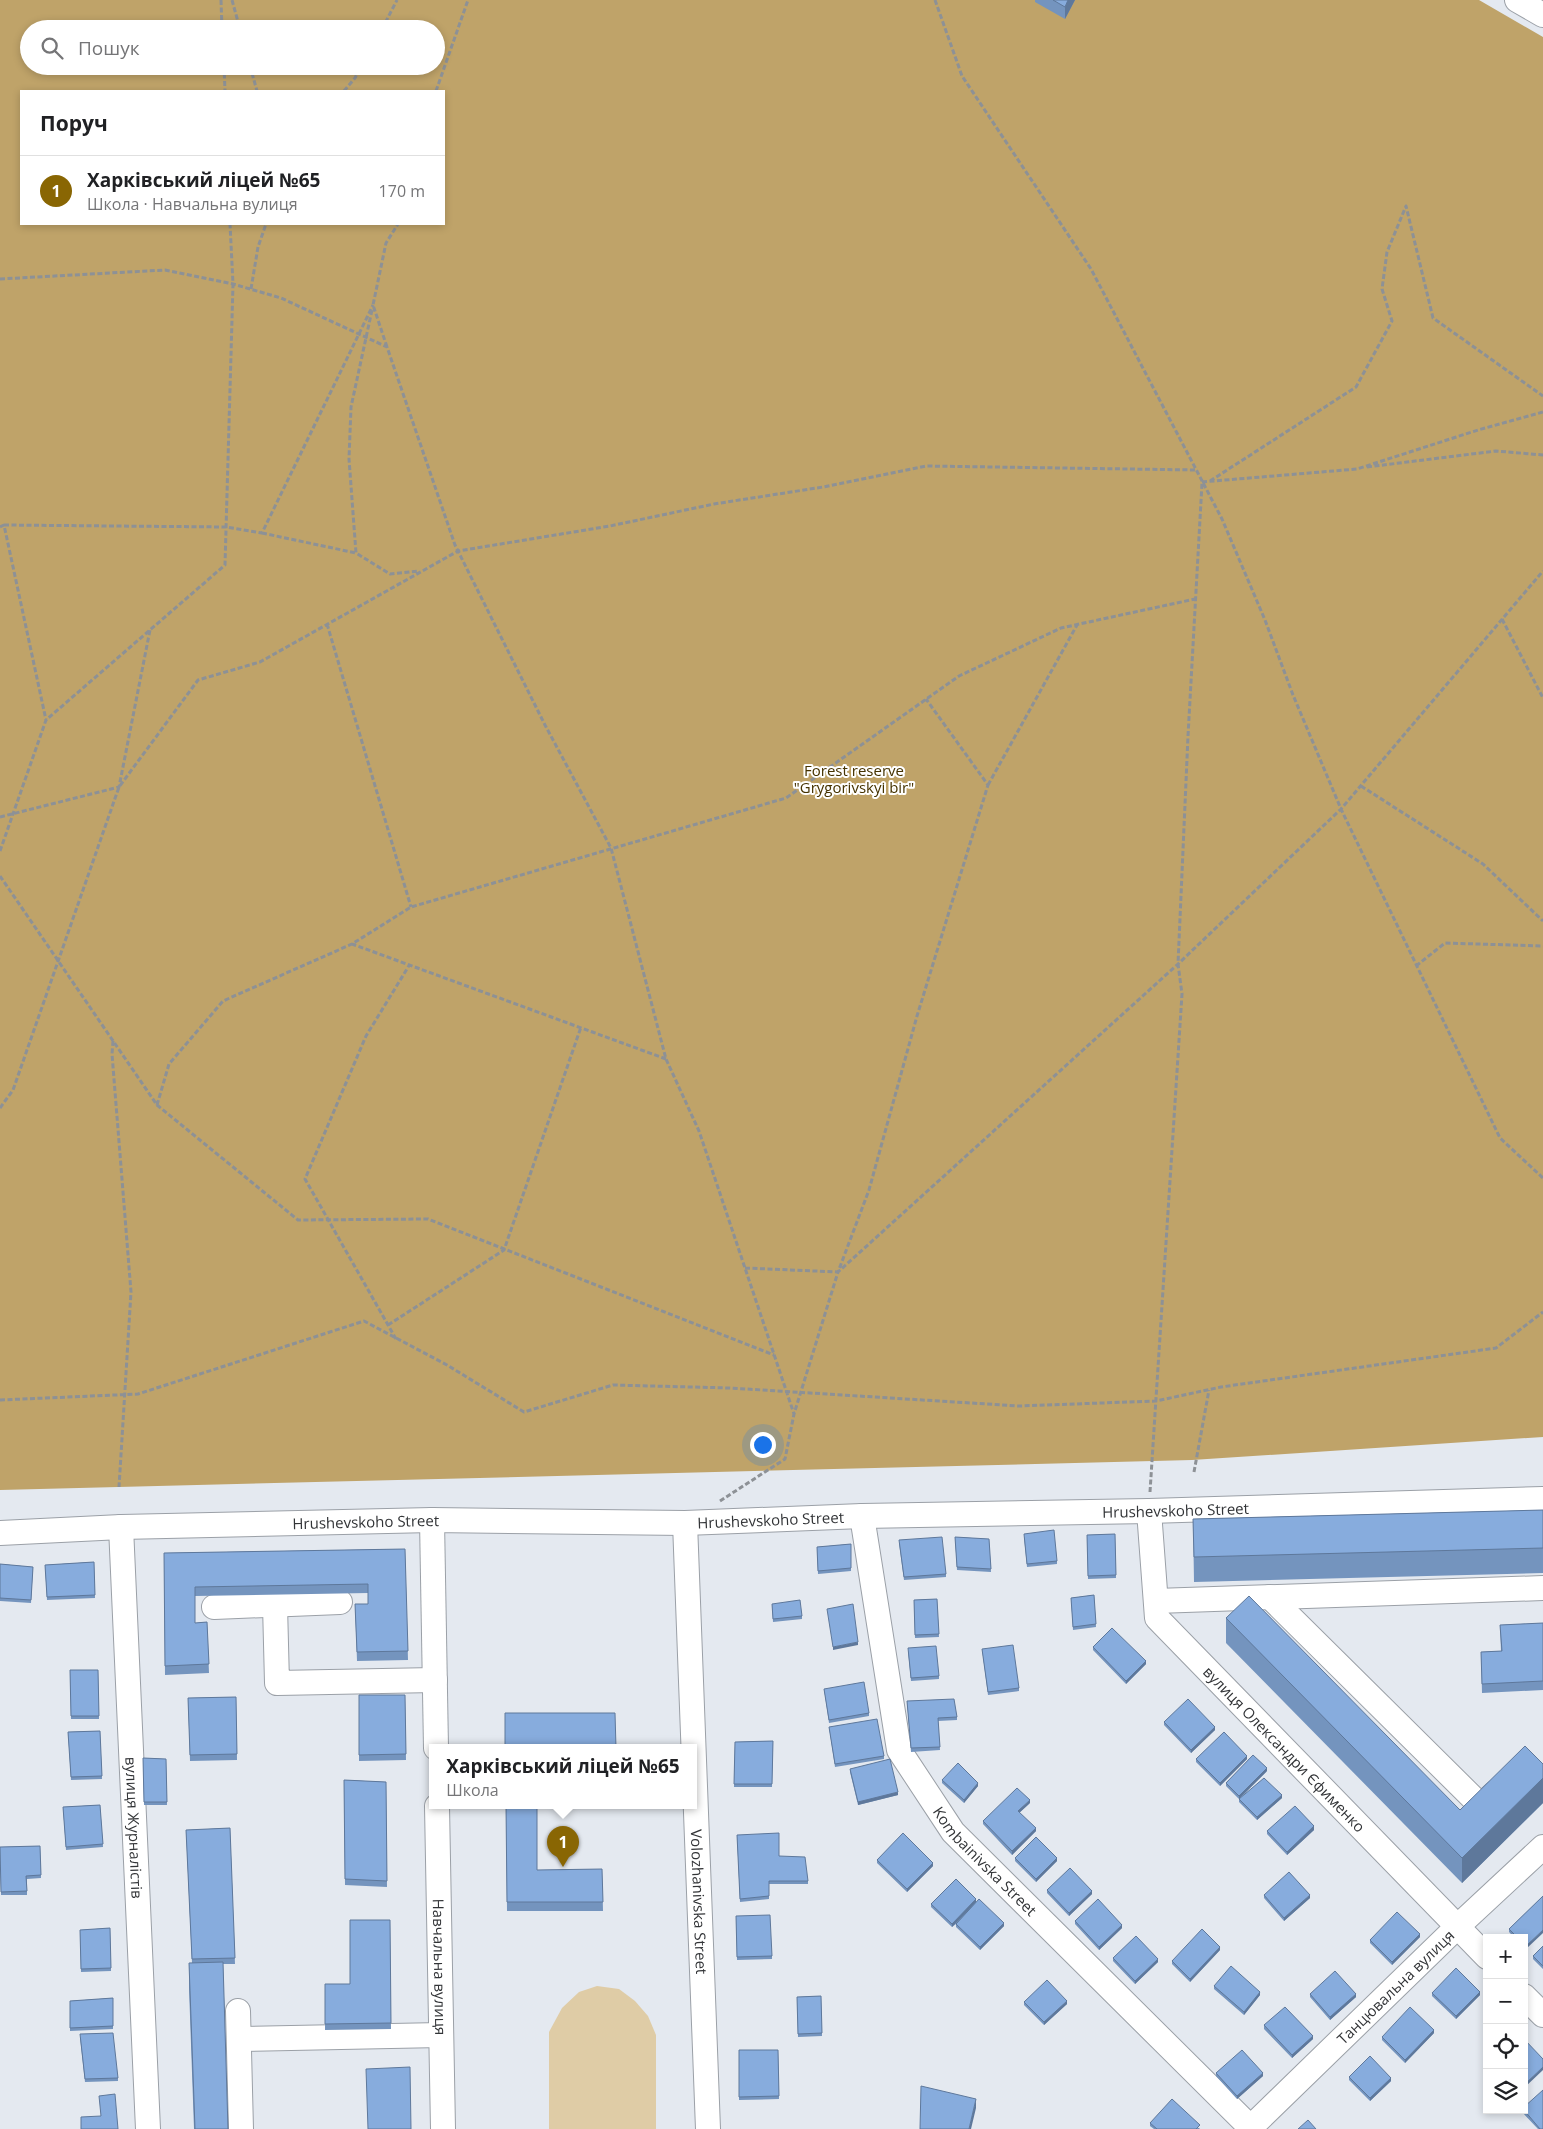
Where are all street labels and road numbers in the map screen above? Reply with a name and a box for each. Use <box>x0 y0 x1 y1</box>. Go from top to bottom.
street label: Hrushevskoho Street <box>1102 1498 1249 1522</box>
street label: Hrushevskoho Street <box>697 1507 844 1533</box>
street label: Hrushevskoho Street <box>292 1510 439 1533</box>
street label: вулиця Олександри Єфименко <box>1199 1662 1370 1836</box>
street label: вулиця Журналістів <box>121 1756 148 1899</box>
street label: Kombainivska Street <box>929 1803 1041 1920</box>
street label: Volozhanivska Street <box>687 1829 712 1975</box>
street label: Навчальна вулиця <box>429 1898 451 2035</box>
street label: Танцювальна вулиця <box>1332 1925 1458 2048</box>

